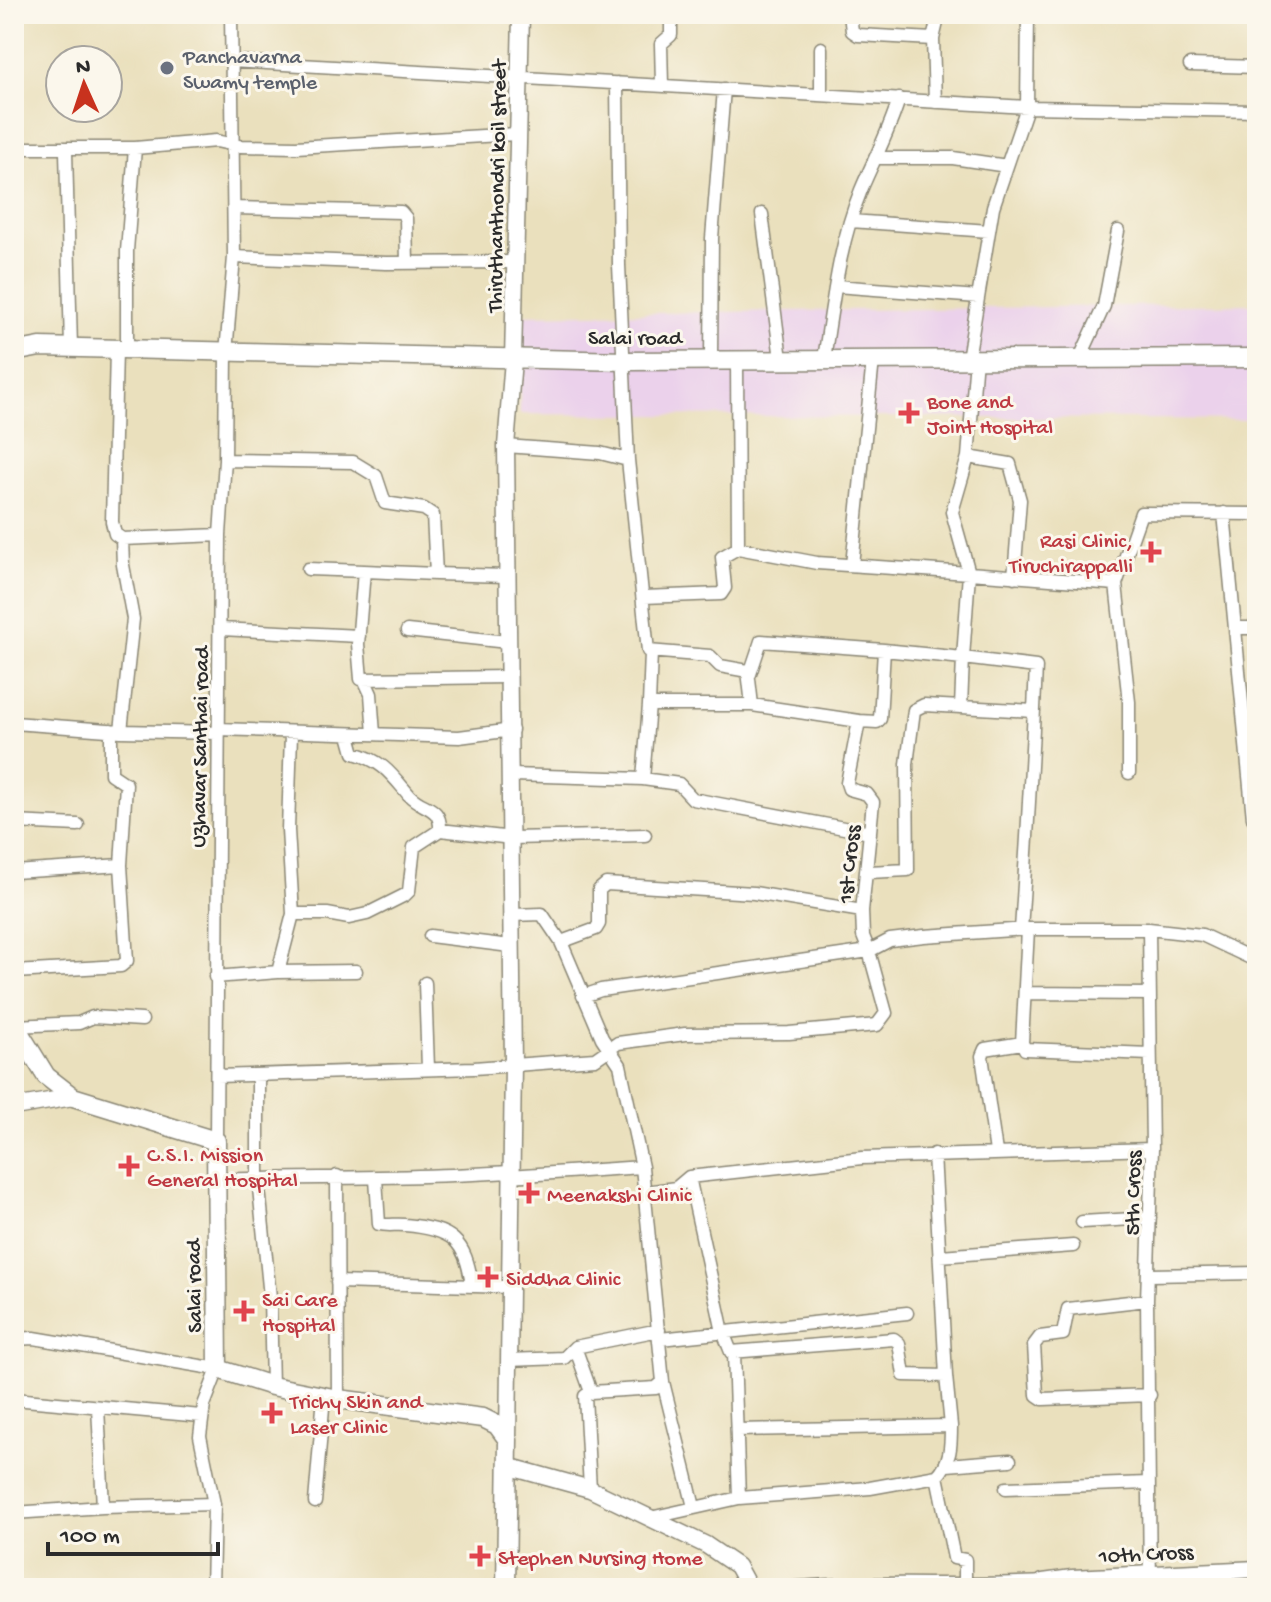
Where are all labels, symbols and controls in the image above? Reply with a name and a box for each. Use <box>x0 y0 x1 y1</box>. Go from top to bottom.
north arrow <box>44 44 124 124</box>
place label: Panchavarna Swamy temple <box>182 46 318 97</box>
text: N <box>75 55 91 81</box>
street label: Thiruthanthondri koil street <box>484 58 514 315</box>
marker: Panchavarna Swamy temple <box>158 59 176 77</box>
street label: Salai road <box>588 327 684 353</box>
place label: Bone and Joint Hospital <box>926 391 1053 442</box>
marker: Bone and Joint Hospital <box>898 402 920 424</box>
place label: Rasi Clinic, Tiruchirappalli <box>1007 530 1133 581</box>
marker: Rasi Clinic, Tiruchirappalli <box>1140 541 1162 563</box>
street label: Uzhavar Santhai road <box>187 644 217 848</box>
street label: 1st Cross <box>834 823 868 906</box>
place label: C.S.I. Mission General Hospital <box>147 1144 298 1195</box>
street label: 5th Cross <box>1121 1149 1149 1236</box>
marker: C.S.I. Mission General Hospital <box>118 1155 140 1177</box>
marker: Meenakshi Clinic <box>518 1182 540 1204</box>
place label: Meenakshi Clinic <box>547 1184 693 1210</box>
street label: Salai road <box>182 1237 210 1333</box>
marker: Siddha Clinic <box>477 1266 499 1288</box>
place label: Siddha Clinic <box>506 1268 622 1294</box>
place label: Sai Care Hospital <box>262 1289 338 1340</box>
marker: Sai Care Hospital <box>233 1300 255 1322</box>
place label: Trichy Skin and Laser Clinic <box>288 1391 424 1442</box>
marker: Trichy Skin and Laser Clinic <box>261 1402 283 1424</box>
scale bar <box>48 1506 218 1556</box>
text: 100 m <box>59 1523 120 1552</box>
street label: 10th Cross <box>1097 1540 1195 1572</box>
marker: Stephen Nursing Home <box>469 1545 491 1567</box>
place label: Stephen Nursing Home <box>498 1547 703 1573</box>

